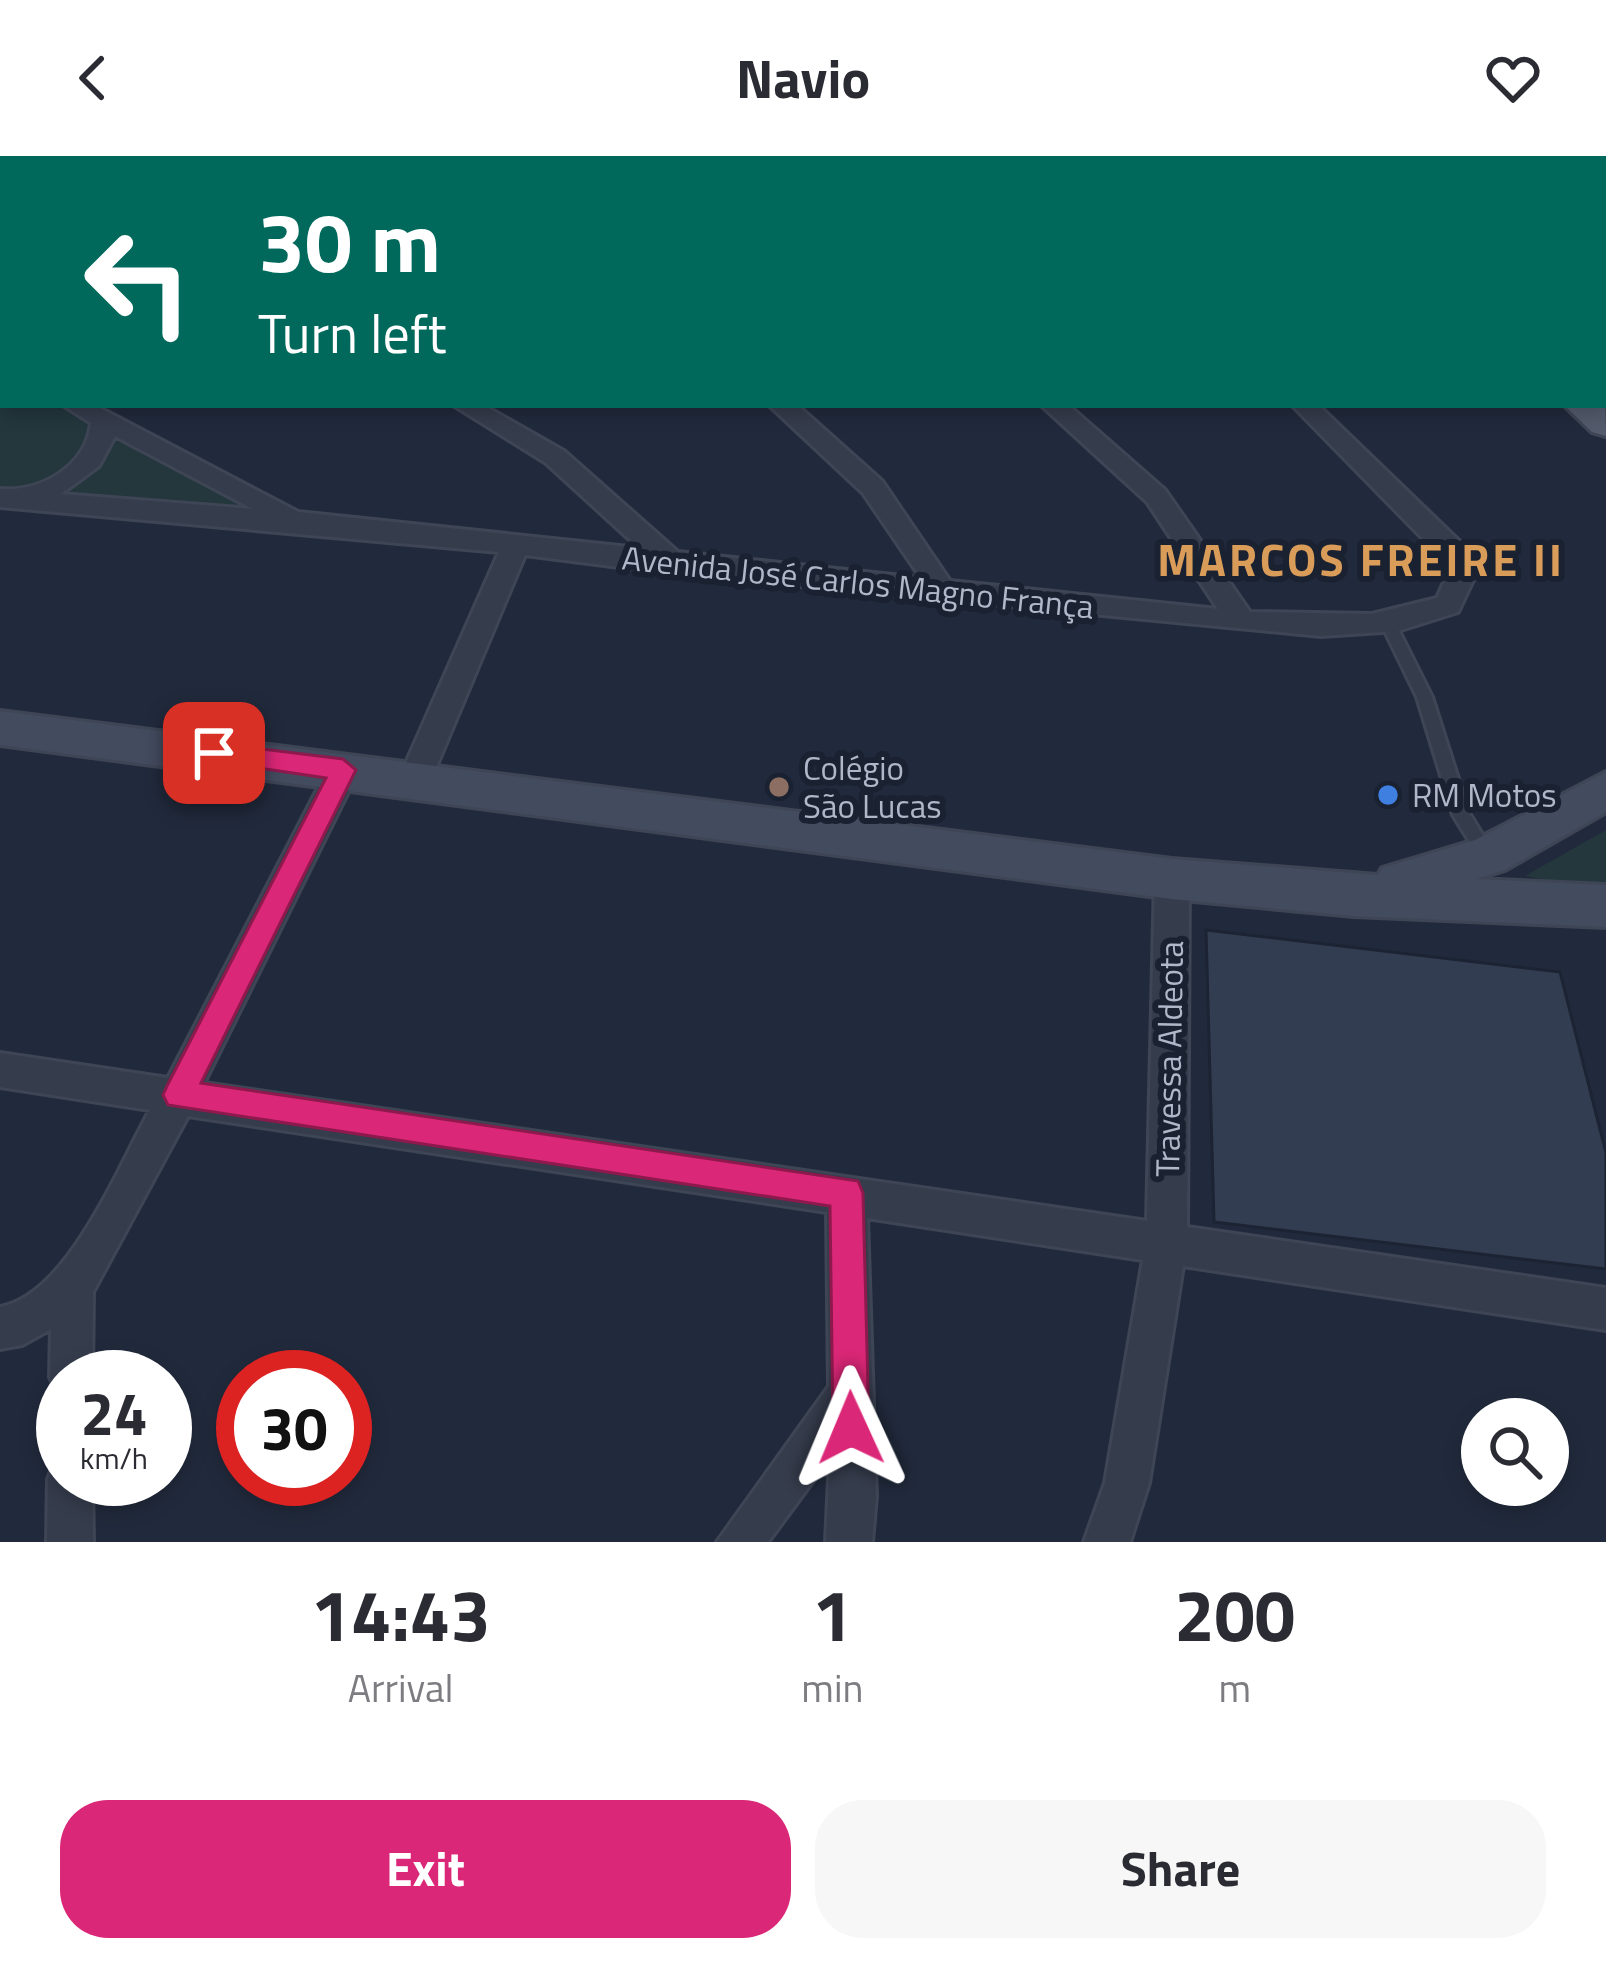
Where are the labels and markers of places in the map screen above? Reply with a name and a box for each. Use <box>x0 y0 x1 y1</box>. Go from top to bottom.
pin <box>163 702 265 804</box>
place label: Colégio São Lucas <box>803 743 942 831</box>
place label: RM Motos <box>1412 770 1557 820</box>
marker: Colégio São Lucas <box>766 774 792 800</box>
marker: RM Motos <box>1375 782 1401 808</box>

